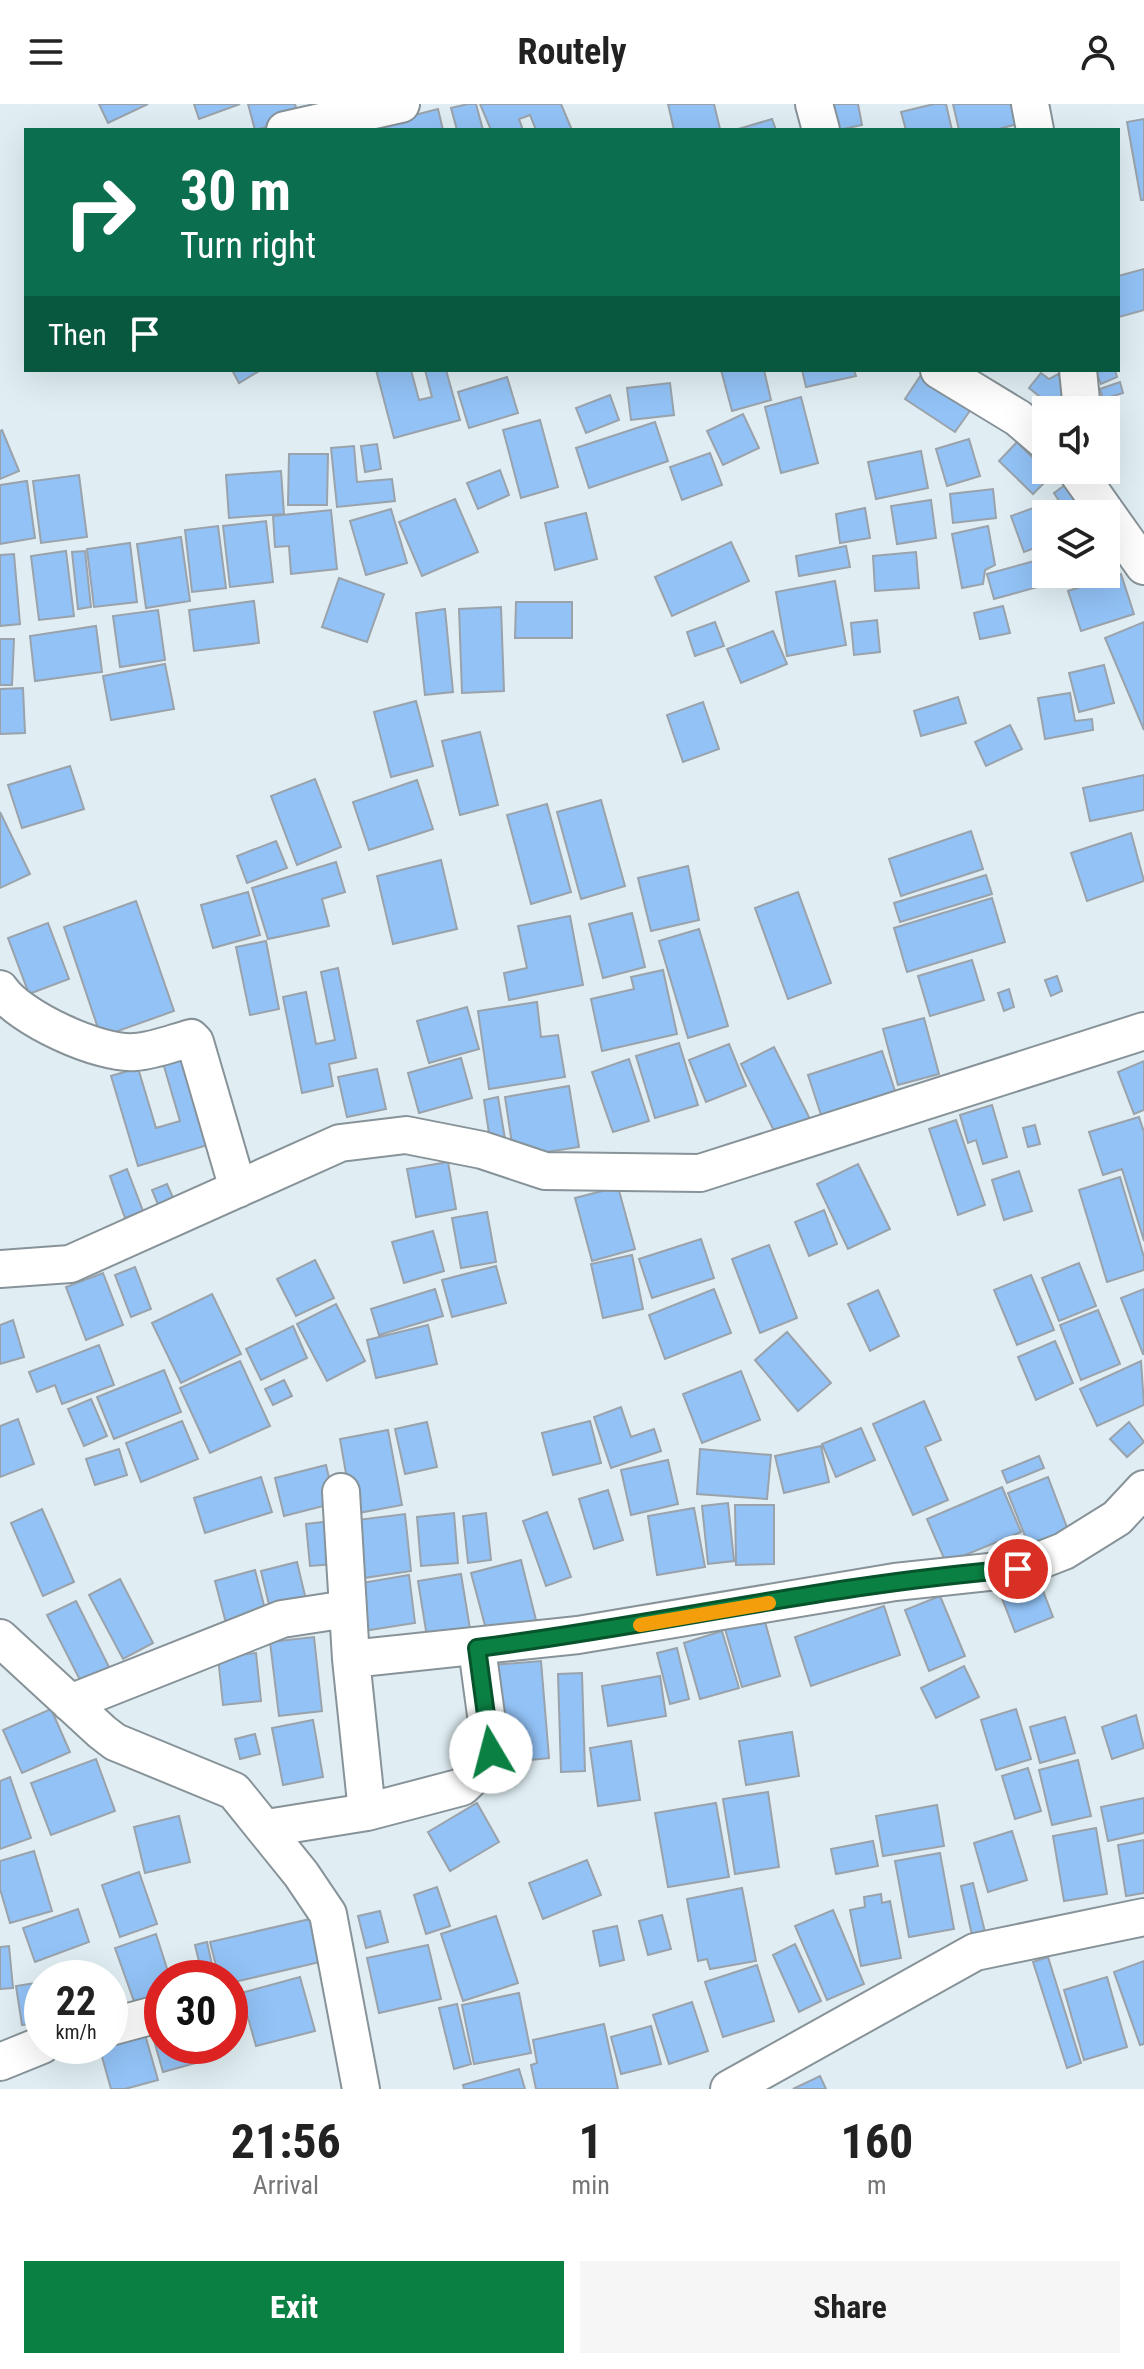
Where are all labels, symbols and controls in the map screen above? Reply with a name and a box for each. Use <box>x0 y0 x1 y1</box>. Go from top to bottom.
icon: menu <box>24 30 68 74</box>
icon: person <box>1076 30 1120 74</box>
text: Routely <box>518 31 626 73</box>
text: 30 m <box>180 158 291 224</box>
icon: right <box>48 160 152 264</box>
text: Turn right <box>180 225 316 267</box>
icon: arrive <box>123 312 167 356</box>
text: Then <box>48 317 107 352</box>
map controls <box>1032 396 1120 588</box>
button: sound <box>1032 396 1120 484</box>
button: layers <box>1032 500 1120 588</box>
pin <box>984 1535 1052 1603</box>
icon: arrive <box>996 1547 1040 1591</box>
position arrow <box>449 1710 533 1794</box>
speed limit sign: 30 <box>144 1960 248 2064</box>
text: 22 <box>56 1978 96 2025</box>
text: km/h <box>55 2020 97 2044</box>
text: 21:56 <box>231 2113 341 2170</box>
text: 1 <box>579 2113 603 2170</box>
text: 160 <box>840 2113 913 2170</box>
text: Arrival <box>253 2170 319 2200</box>
text: min <box>572 2170 610 2200</box>
text: m <box>867 2170 887 2200</box>
button: Exit <box>24 2261 564 2353</box>
button: Share <box>580 2261 1120 2353</box>

